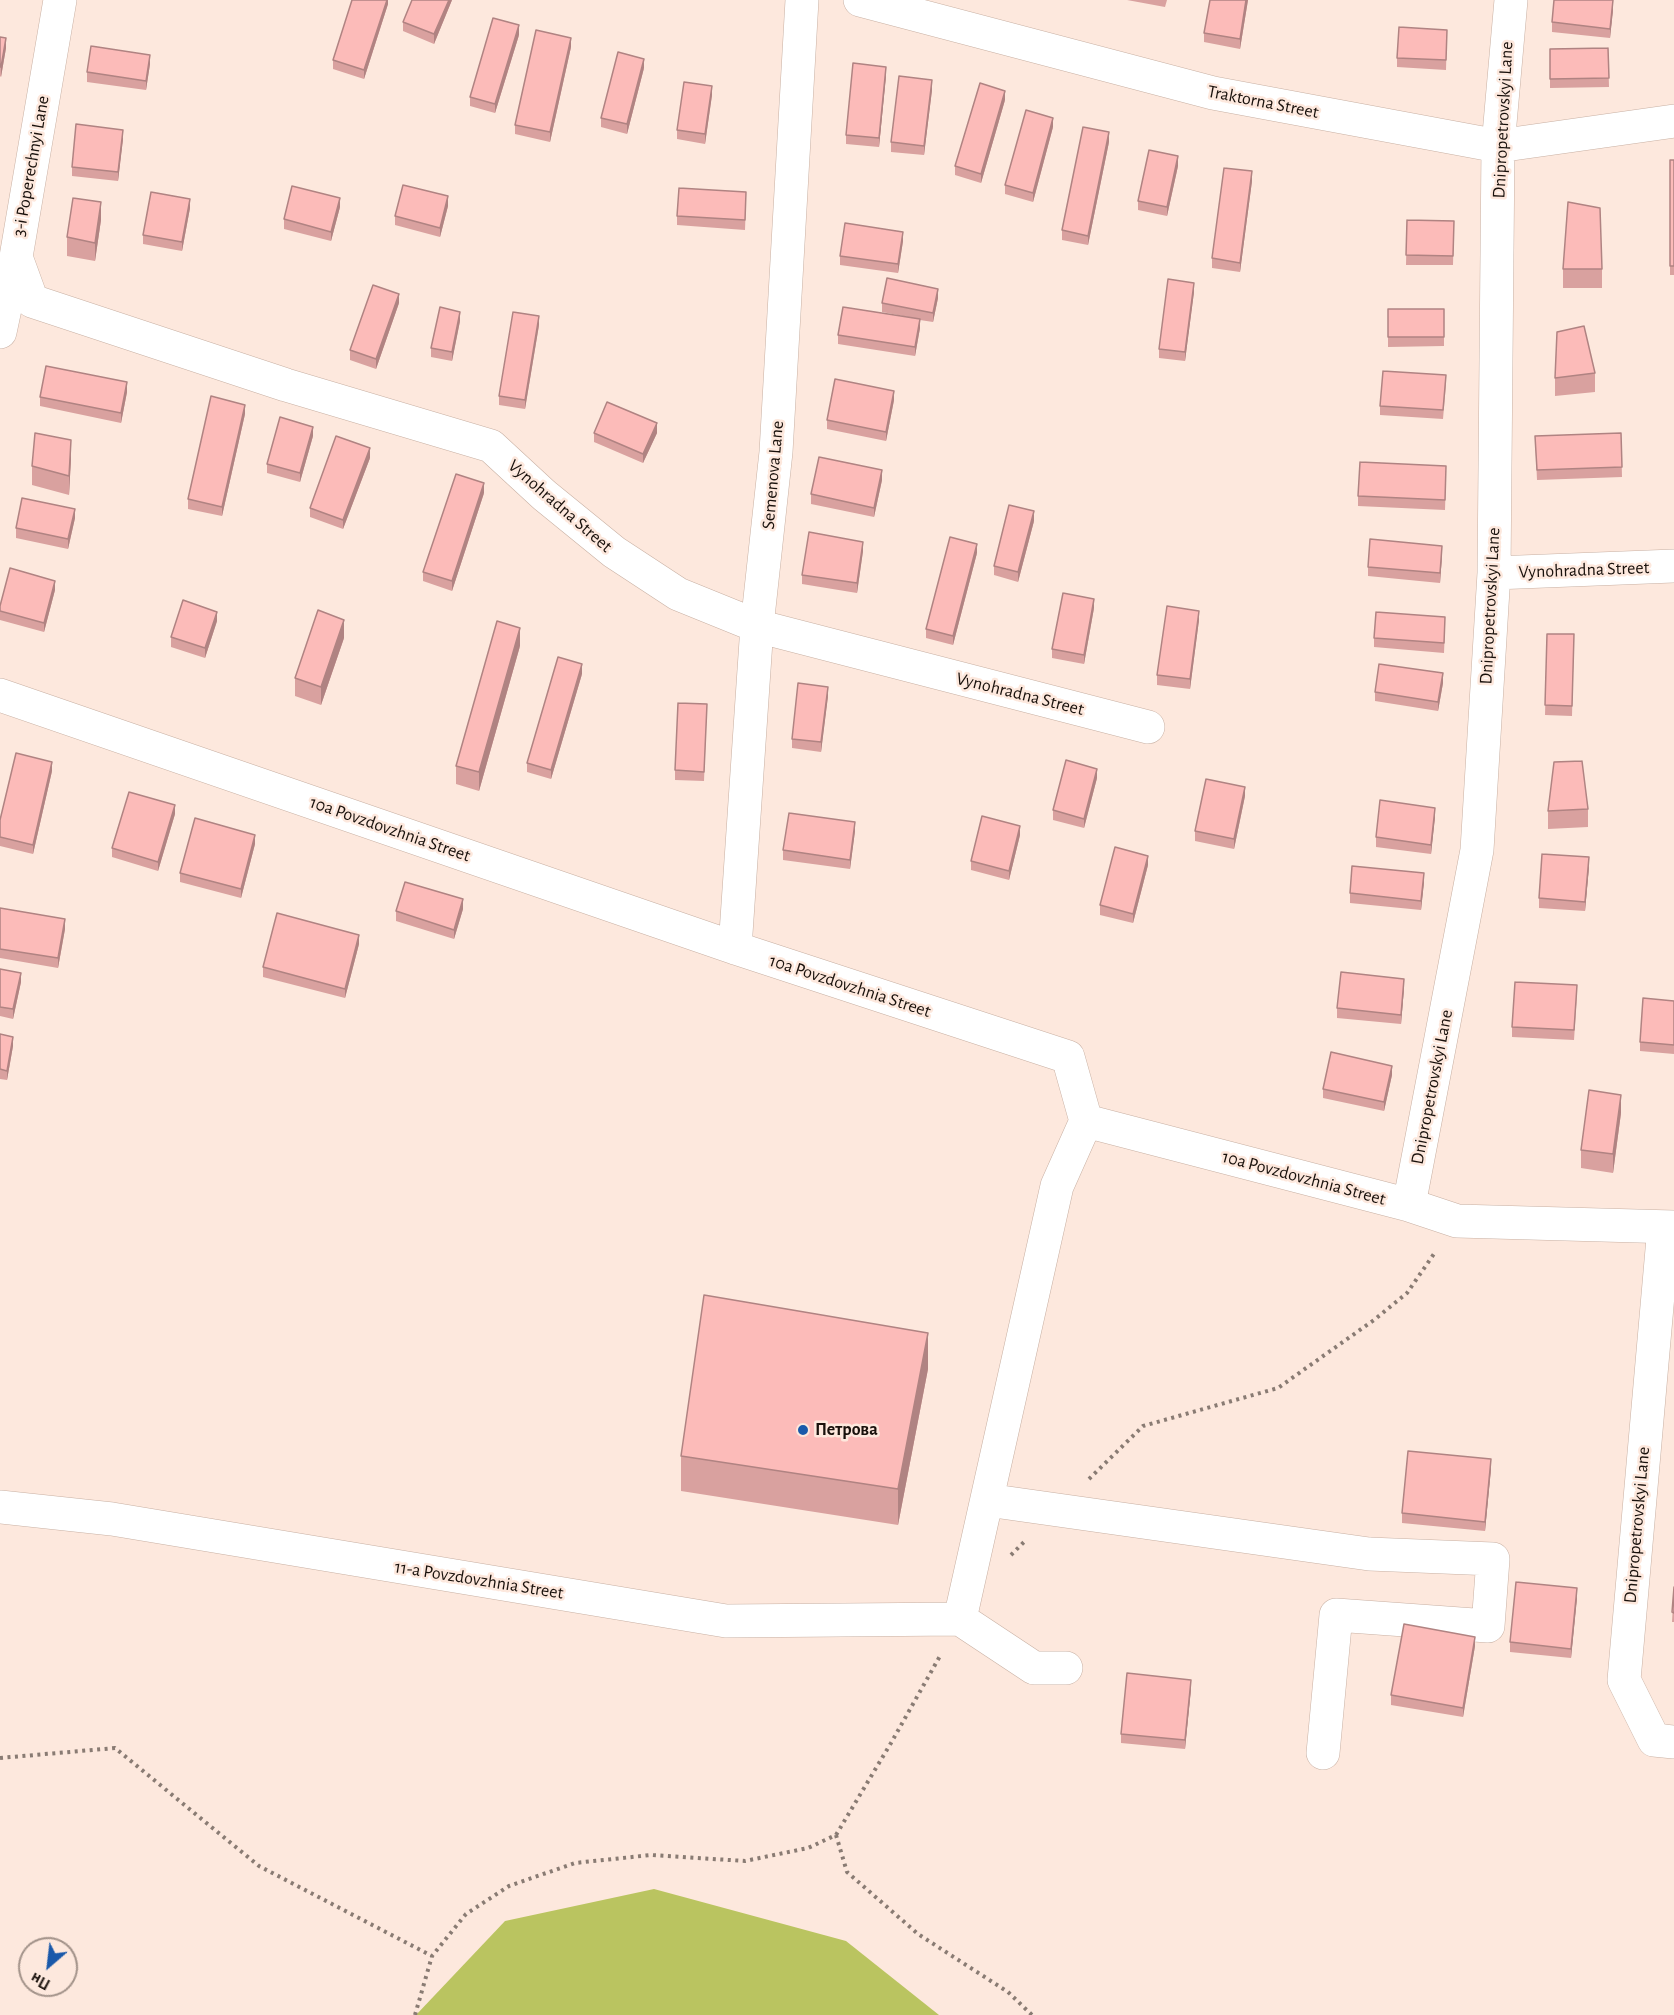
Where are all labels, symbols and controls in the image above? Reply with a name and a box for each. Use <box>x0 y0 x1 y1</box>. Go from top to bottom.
street label: Dnipropetrovskyi Lane <box>1488 41 1518 199</box>
street label: Traktorna Street <box>1206 81 1320 123</box>
street label: 3-i Poperechnyi Lane <box>8 94 54 238</box>
street label: Semenova Lane <box>757 420 789 530</box>
street label: Vynohradna Street <box>504 455 616 557</box>
street label: Dnipropetrovskyi Lane <box>1475 527 1505 685</box>
street label: Vynohradna Street <box>1518 557 1650 583</box>
street label: Vynohradna Street <box>954 668 1086 720</box>
street label: 10a Povzdovzhnia Street <box>307 791 473 867</box>
street label: 10a Povzdovzhnia Street <box>767 950 933 1022</box>
street label: Dnipropetrovskyi Lane <box>1406 1008 1458 1166</box>
street label: 10a Povzdovzhnia Street <box>1220 1146 1388 1210</box>
place label: Петрова <box>815 1419 878 1441</box>
marker: Петрова <box>796 1423 810 1437</box>
street label: Dnipropetrovskyi Lane <box>1619 1446 1655 1604</box>
street label: 11-a Povzdovzhnia Street <box>393 1556 565 1604</box>
north arrow <box>18 1937 78 1997</box>
text: Пн <box>28 1969 53 1993</box>

